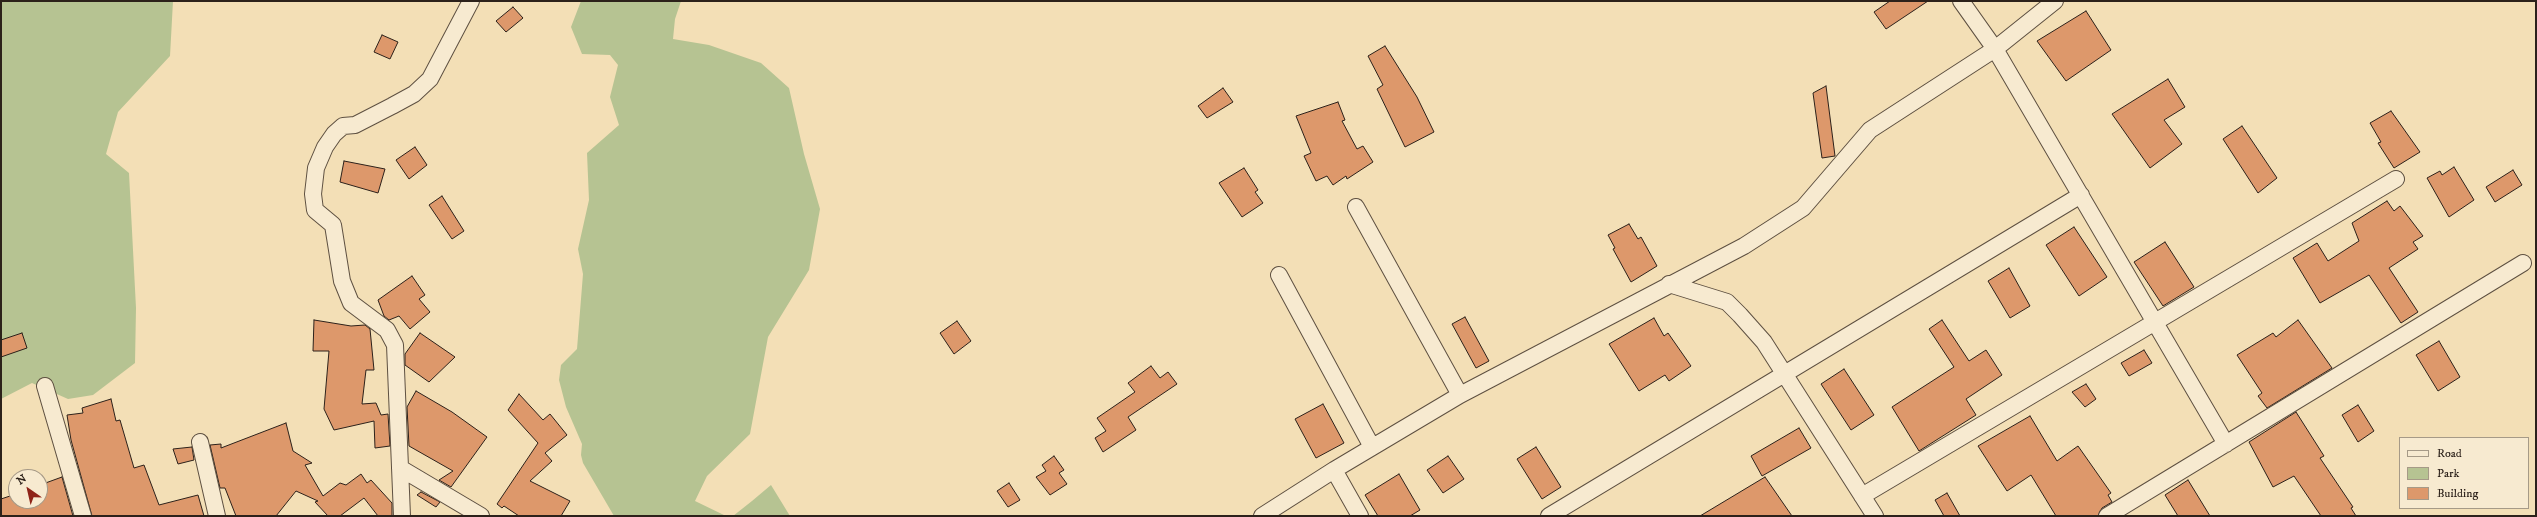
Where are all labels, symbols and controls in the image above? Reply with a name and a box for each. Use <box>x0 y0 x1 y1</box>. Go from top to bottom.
legend <box>2399 437 2529 509</box>
text: Road <box>2437 446 2462 461</box>
text: Park <box>2437 466 2459 481</box>
north arrow <box>8 469 48 509</box>
text: N <box>14 472 30 488</box>
text: Building <box>2437 486 2478 501</box>

